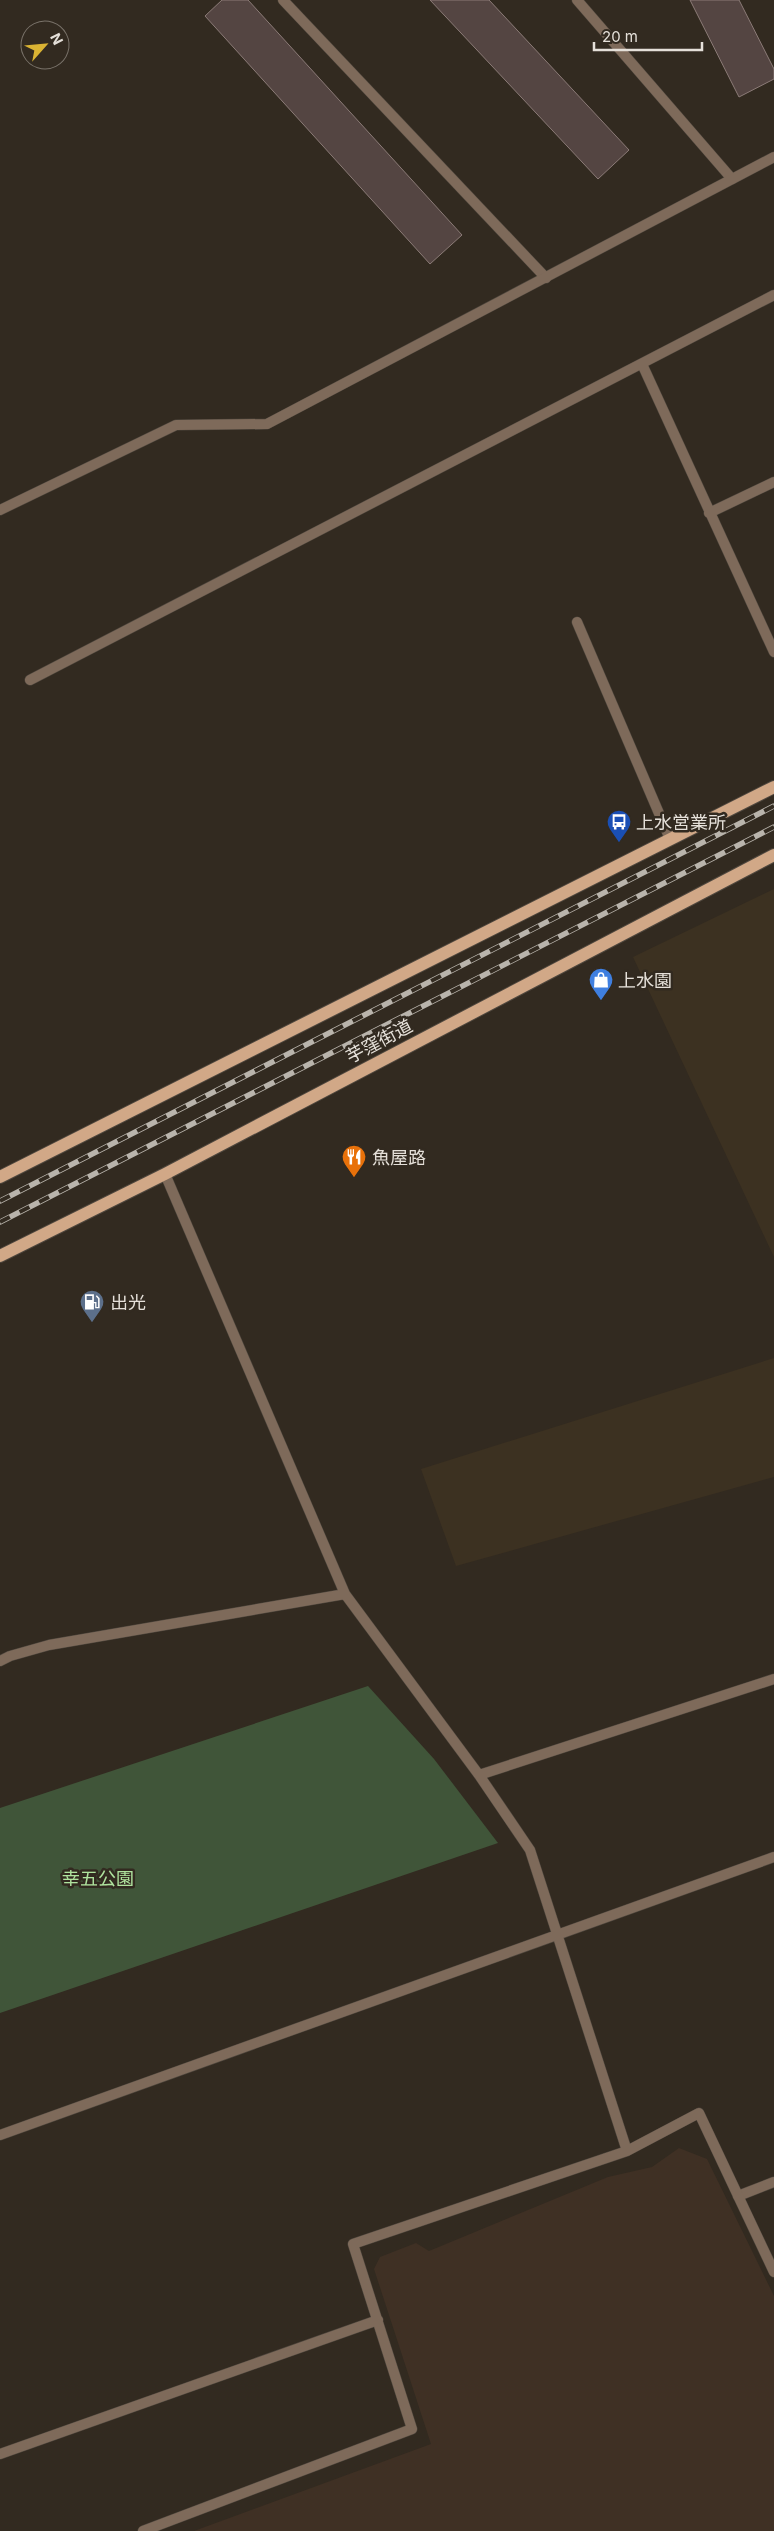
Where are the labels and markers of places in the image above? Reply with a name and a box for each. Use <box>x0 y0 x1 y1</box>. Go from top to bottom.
bus stop icon: 上水営業所 <box>606 809 632 843</box>
place label: 上水営業所 <box>636 812 726 833</box>
shop icon: 上水園 <box>588 967 614 1001</box>
place label: 上水園 <box>618 970 672 991</box>
restaurant icon: 魚屋路 <box>341 1144 367 1178</box>
place label: 魚屋路 <box>372 1147 426 1168</box>
fuel station icon: 出光 <box>79 1289 105 1323</box>
place label: 出光 <box>110 1292 146 1313</box>

